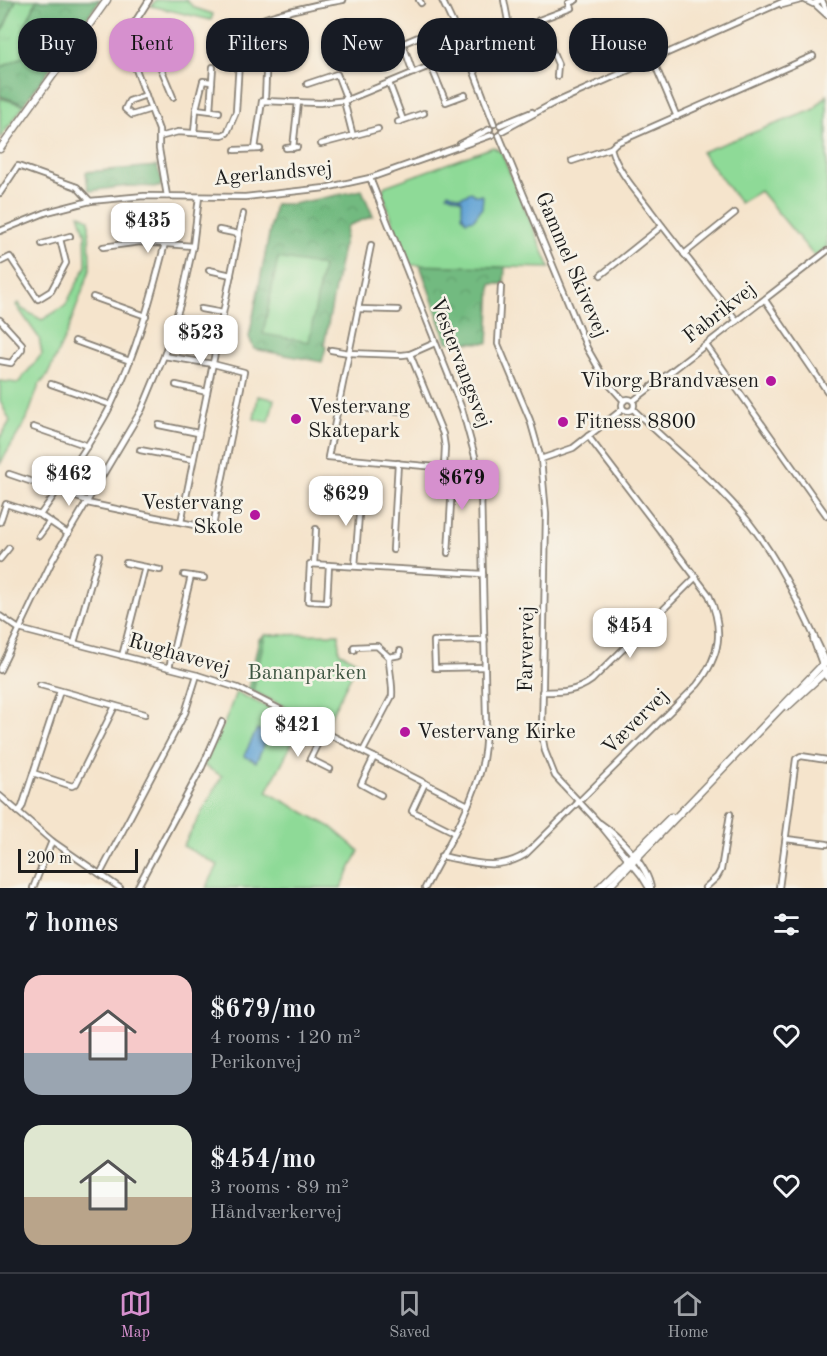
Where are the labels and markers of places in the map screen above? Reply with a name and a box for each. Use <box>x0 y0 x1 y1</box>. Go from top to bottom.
pin: $435 <box>112 203 184 254</box>
pin: $523 <box>165 315 237 366</box>
place label: Viborg Brandvæsen <box>580 371 759 392</box>
marker: Viborg Brandvæsen <box>764 374 778 388</box>
place label: Vestervang Skatepark <box>308 397 411 442</box>
marker: Vestervang Skatepark <box>289 412 303 426</box>
place label: Fitness 8800 <box>575 412 696 433</box>
marker: Fitness 8800 <box>556 415 570 429</box>
pin: $462 <box>33 456 105 507</box>
pin: $679 <box>426 460 498 511</box>
pin: $629 <box>310 476 382 527</box>
place label: Vestervang Skole <box>141 493 244 538</box>
marker: Vestervang Skole <box>248 508 262 522</box>
pin: $454 <box>594 608 666 659</box>
pin: $421 <box>262 707 334 758</box>
place label: Vestervang Kirke <box>417 722 576 743</box>
marker: Vestervang Kirke <box>398 725 412 739</box>

